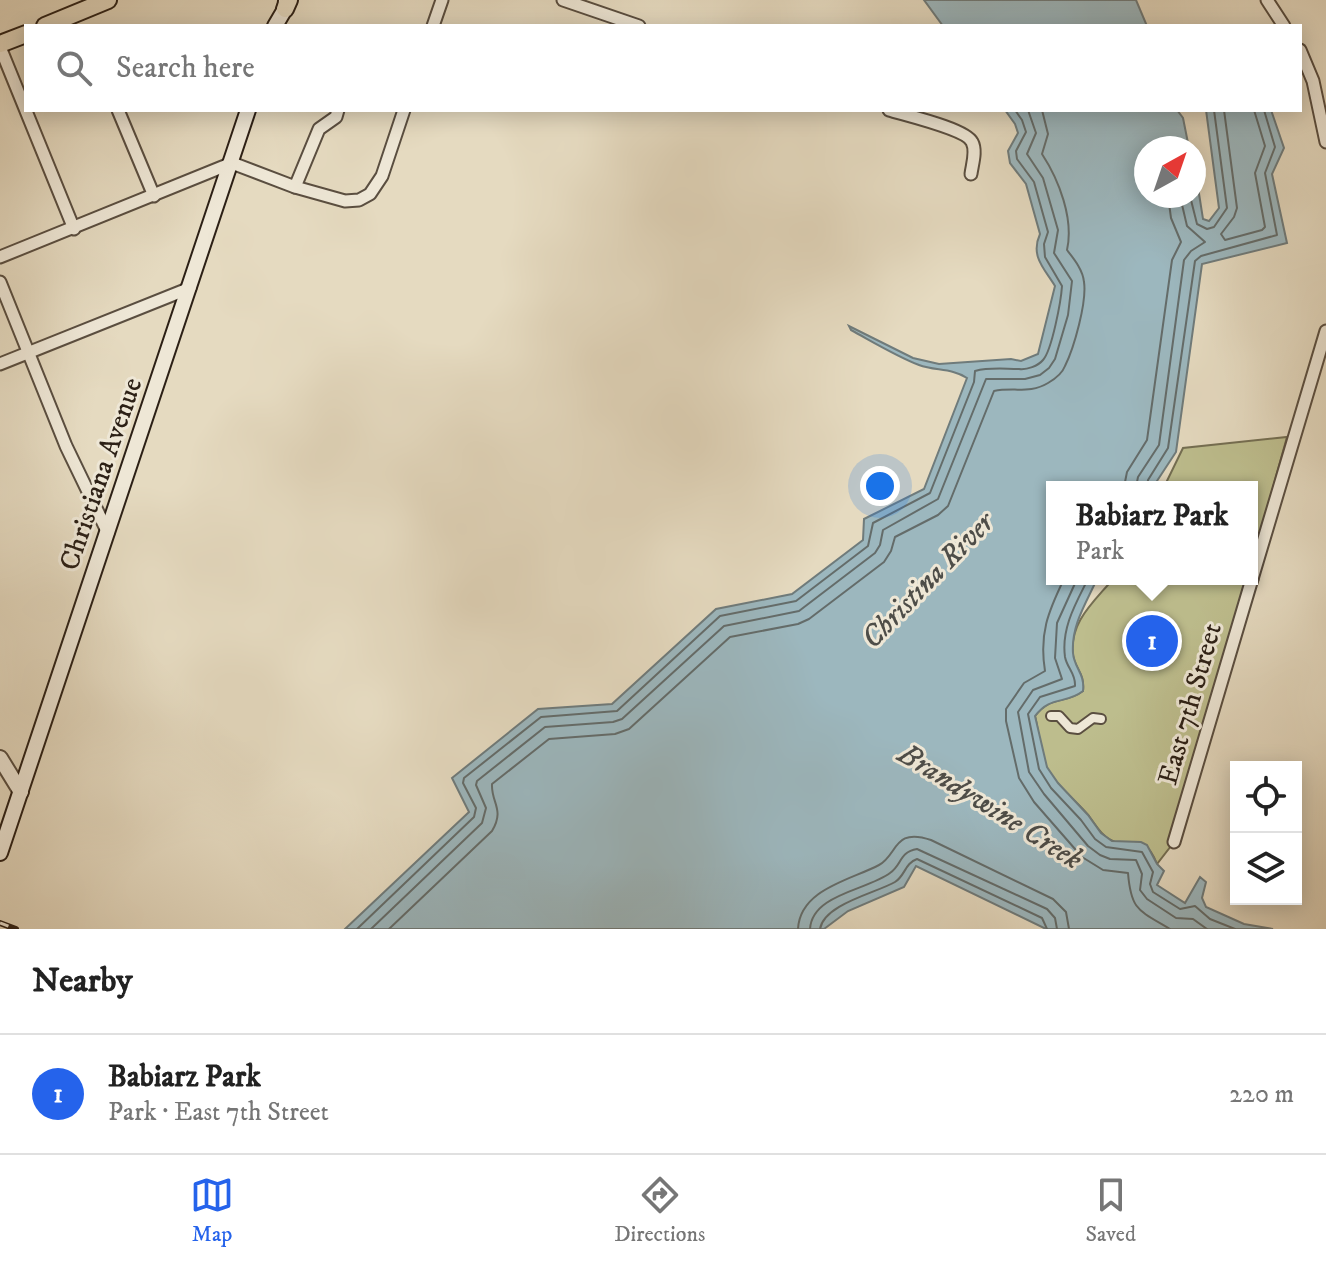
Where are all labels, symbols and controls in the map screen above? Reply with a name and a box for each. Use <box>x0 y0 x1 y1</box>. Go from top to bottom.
search box <box>24 24 1302 112</box>
icon: search <box>52 46 96 90</box>
text: Search here <box>116 50 255 87</box>
north arrow <box>1134 136 1206 208</box>
street label: Christiana Avenue <box>52 373 150 575</box>
your location <box>860 466 900 506</box>
popup <box>1046 481 1258 585</box>
text: Babiarz Park <box>1076 498 1228 535</box>
water label: Christina River <box>854 503 1004 657</box>
text: Park <box>1076 535 1124 568</box>
pin: 1 <box>1126 611 1178 671</box>
street label: East 7th Street <box>1150 619 1230 789</box>
water label: Brandywine Creek <box>890 735 1089 879</box>
map controls <box>1230 761 1302 905</box>
button: locate <box>1230 761 1302 833</box>
button: layers <box>1230 833 1302 905</box>
text: Nearby <box>32 960 133 1002</box>
text: Babiarz Park <box>108 1059 261 1096</box>
text: 1 <box>53 1078 63 1111</box>
text: 220 m <box>1229 1078 1294 1111</box>
text: Park · East 7th Street <box>108 1096 329 1129</box>
tab: Map <box>190 1173 234 1248</box>
tab: Directions <box>614 1173 705 1248</box>
tab: Saved <box>1085 1173 1136 1248</box>

